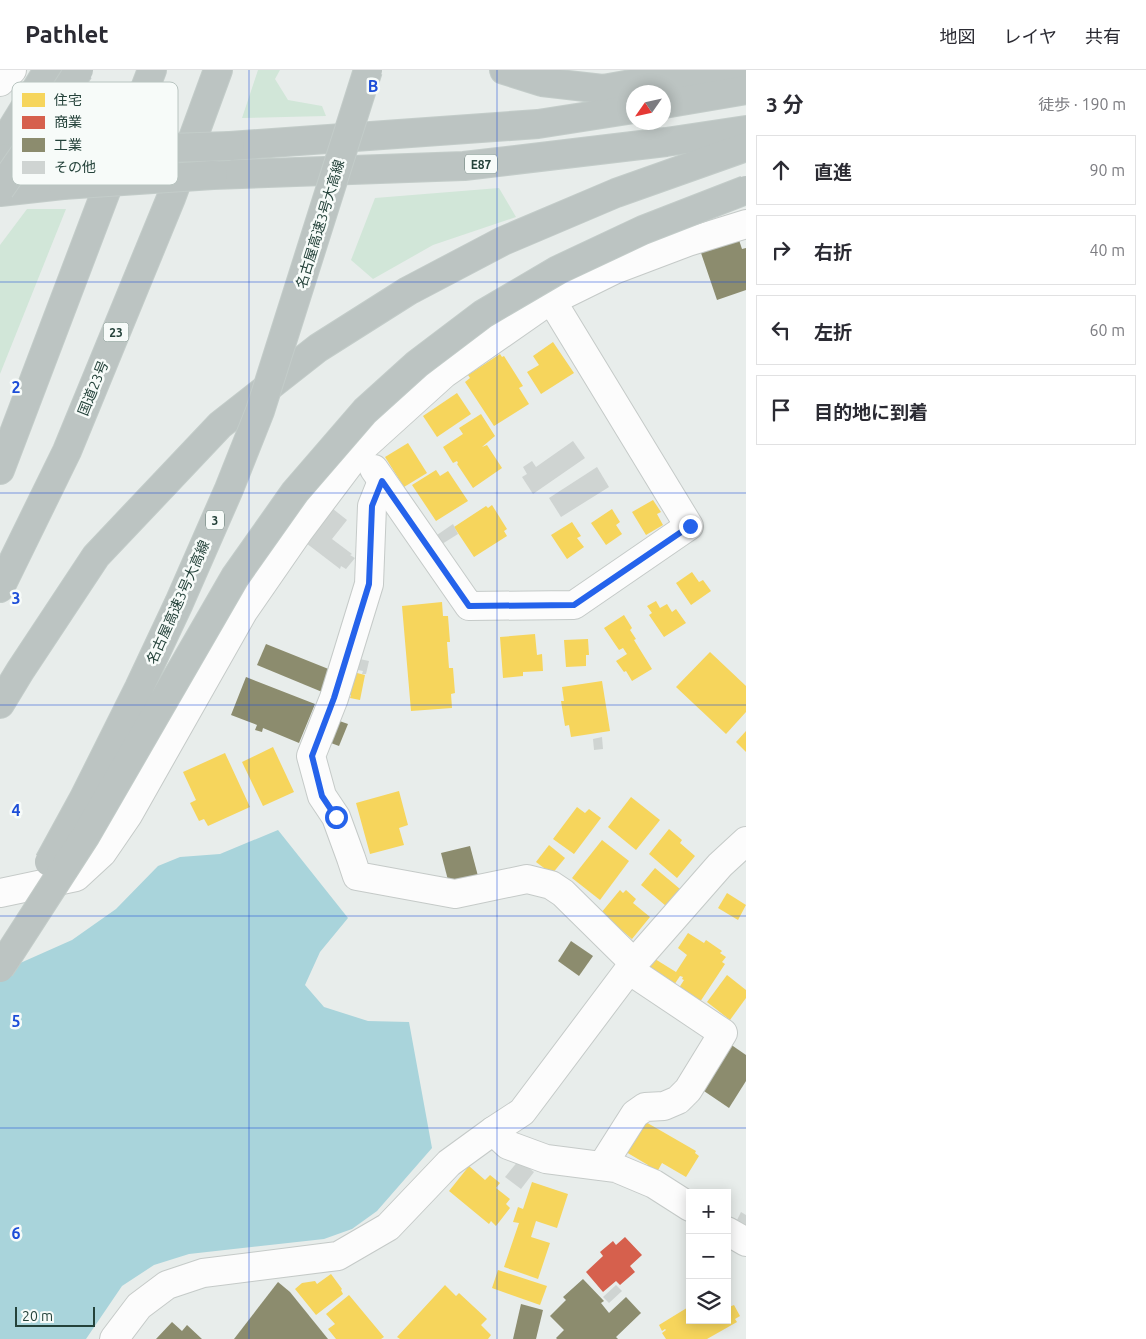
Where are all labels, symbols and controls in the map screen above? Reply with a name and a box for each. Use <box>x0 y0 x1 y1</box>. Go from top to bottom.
text: Pathlet <box>25 21 109 48</box>
text: 地図 <box>940 26 976 46</box>
text: レイヤ <box>1004 26 1057 46</box>
text: 共有 <box>1085 26 1121 46</box>
text: B <box>368 77 378 95</box>
legend <box>12 82 178 185</box>
north arrow <box>626 85 671 130</box>
text: 住宅 <box>54 92 82 108</box>
text: 3 分 <box>766 92 804 116</box>
text: 徒歩 · 190 m <box>1038 95 1126 113</box>
text: 商業 <box>54 114 82 130</box>
text: 工業 <box>54 137 82 153</box>
road number: E87 <box>465 155 497 174</box>
icon: ahead <box>767 156 795 184</box>
street label: 名古屋高速3号大高線 <box>293 158 347 290</box>
text: その他 <box>54 159 96 175</box>
text: 直進 <box>814 161 852 183</box>
text: 90 m <box>1089 161 1125 179</box>
icon: right <box>767 236 795 264</box>
text: 右折 <box>814 241 852 263</box>
text: 40 m <box>1089 241 1125 259</box>
icon: left <box>767 316 795 344</box>
text: 左折 <box>814 321 852 343</box>
text: 60 m <box>1089 321 1125 339</box>
road number: 23 <box>104 322 128 342</box>
street label: 国道23号 <box>75 358 111 418</box>
text: 2 <box>11 378 21 396</box>
icon: arrive <box>767 396 795 424</box>
text: 目的地に到着 <box>814 401 928 423</box>
road number: 3 <box>206 510 224 530</box>
route end <box>679 515 702 538</box>
street label: 名古屋高速3号大高線 <box>143 538 213 666</box>
text: 3 <box>11 589 21 607</box>
text: 4 <box>11 801 21 819</box>
route start <box>325 806 348 829</box>
text: 5 <box>11 1012 21 1030</box>
map controls <box>686 1189 731 1324</box>
button: + <box>686 1189 731 1234</box>
text: 6 <box>11 1224 21 1242</box>
button: − <box>686 1234 731 1279</box>
button: layers <box>686 1279 731 1324</box>
scale bar <box>15 1304 95 1327</box>
text: 20 m <box>22 1308 53 1324</box>

